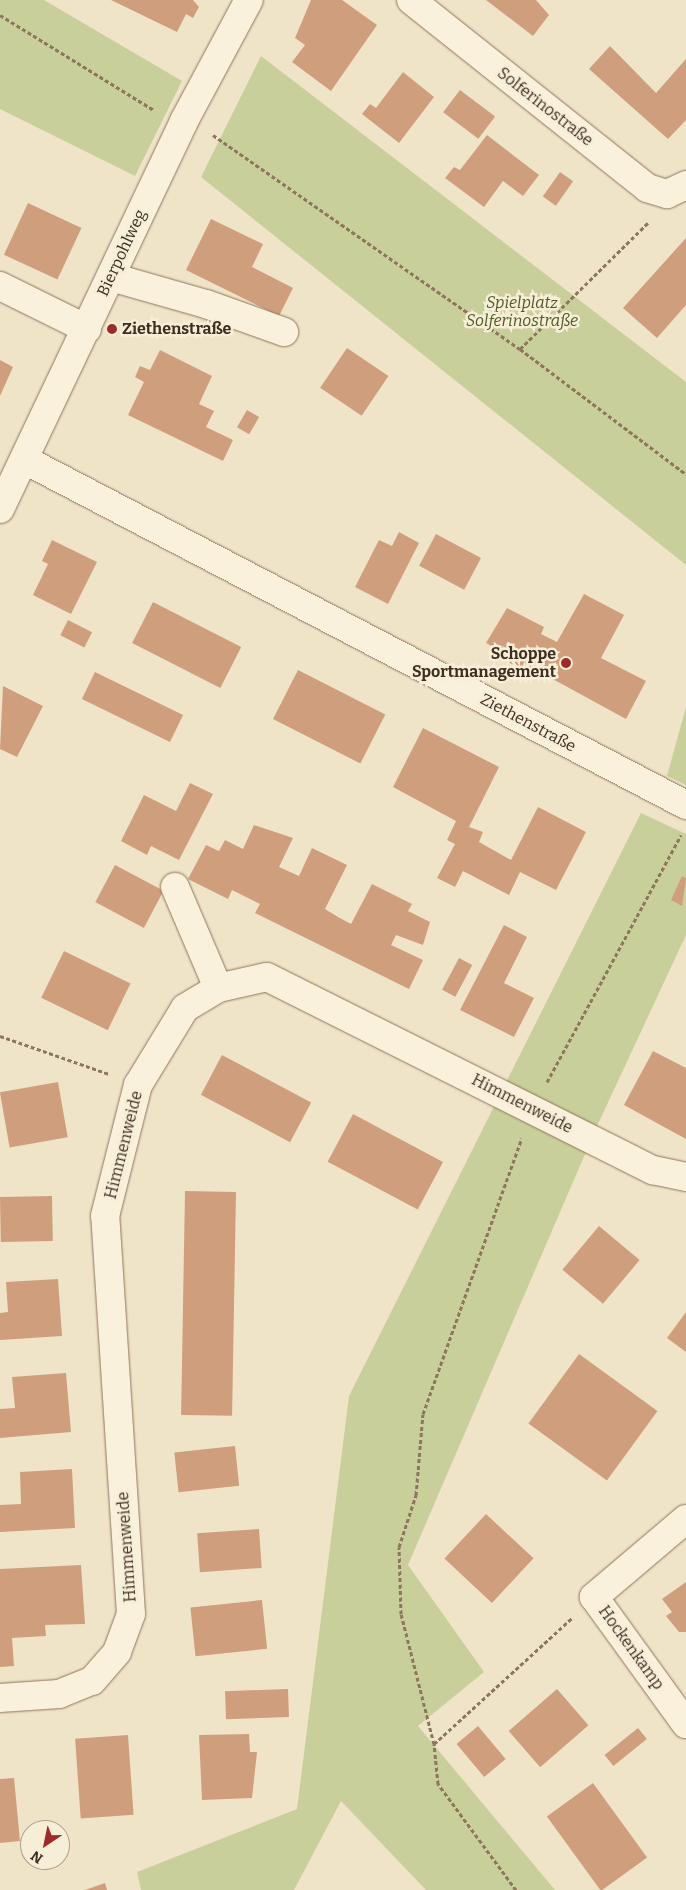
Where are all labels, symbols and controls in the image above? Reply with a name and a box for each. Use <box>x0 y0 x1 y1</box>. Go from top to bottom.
street label: Solferinostraße <box>493 64 597 150</box>
street label: Bierpohlweg <box>94 207 150 299</box>
park label: Spielplatz Solferinostraße <box>466 293 578 331</box>
place label: Ziethenstraße <box>122 319 231 339</box>
marker: Ziethenstraße <box>106 323 118 335</box>
place label: Schoppe Sportmanagement <box>412 644 556 682</box>
marker: Schoppe Sportmanagement <box>560 657 572 669</box>
street label: Ziethenstraße <box>477 690 579 756</box>
street label: Himmenweide <box>468 1070 576 1138</box>
street label: Himmenweide <box>101 1089 147 1201</box>
street label: Himmenweide <box>114 1491 140 1603</box>
street label: Hockenkamp <box>594 1602 668 1694</box>
north arrow <box>20 1820 70 1870</box>
text: N <box>28 1847 46 1867</box>

